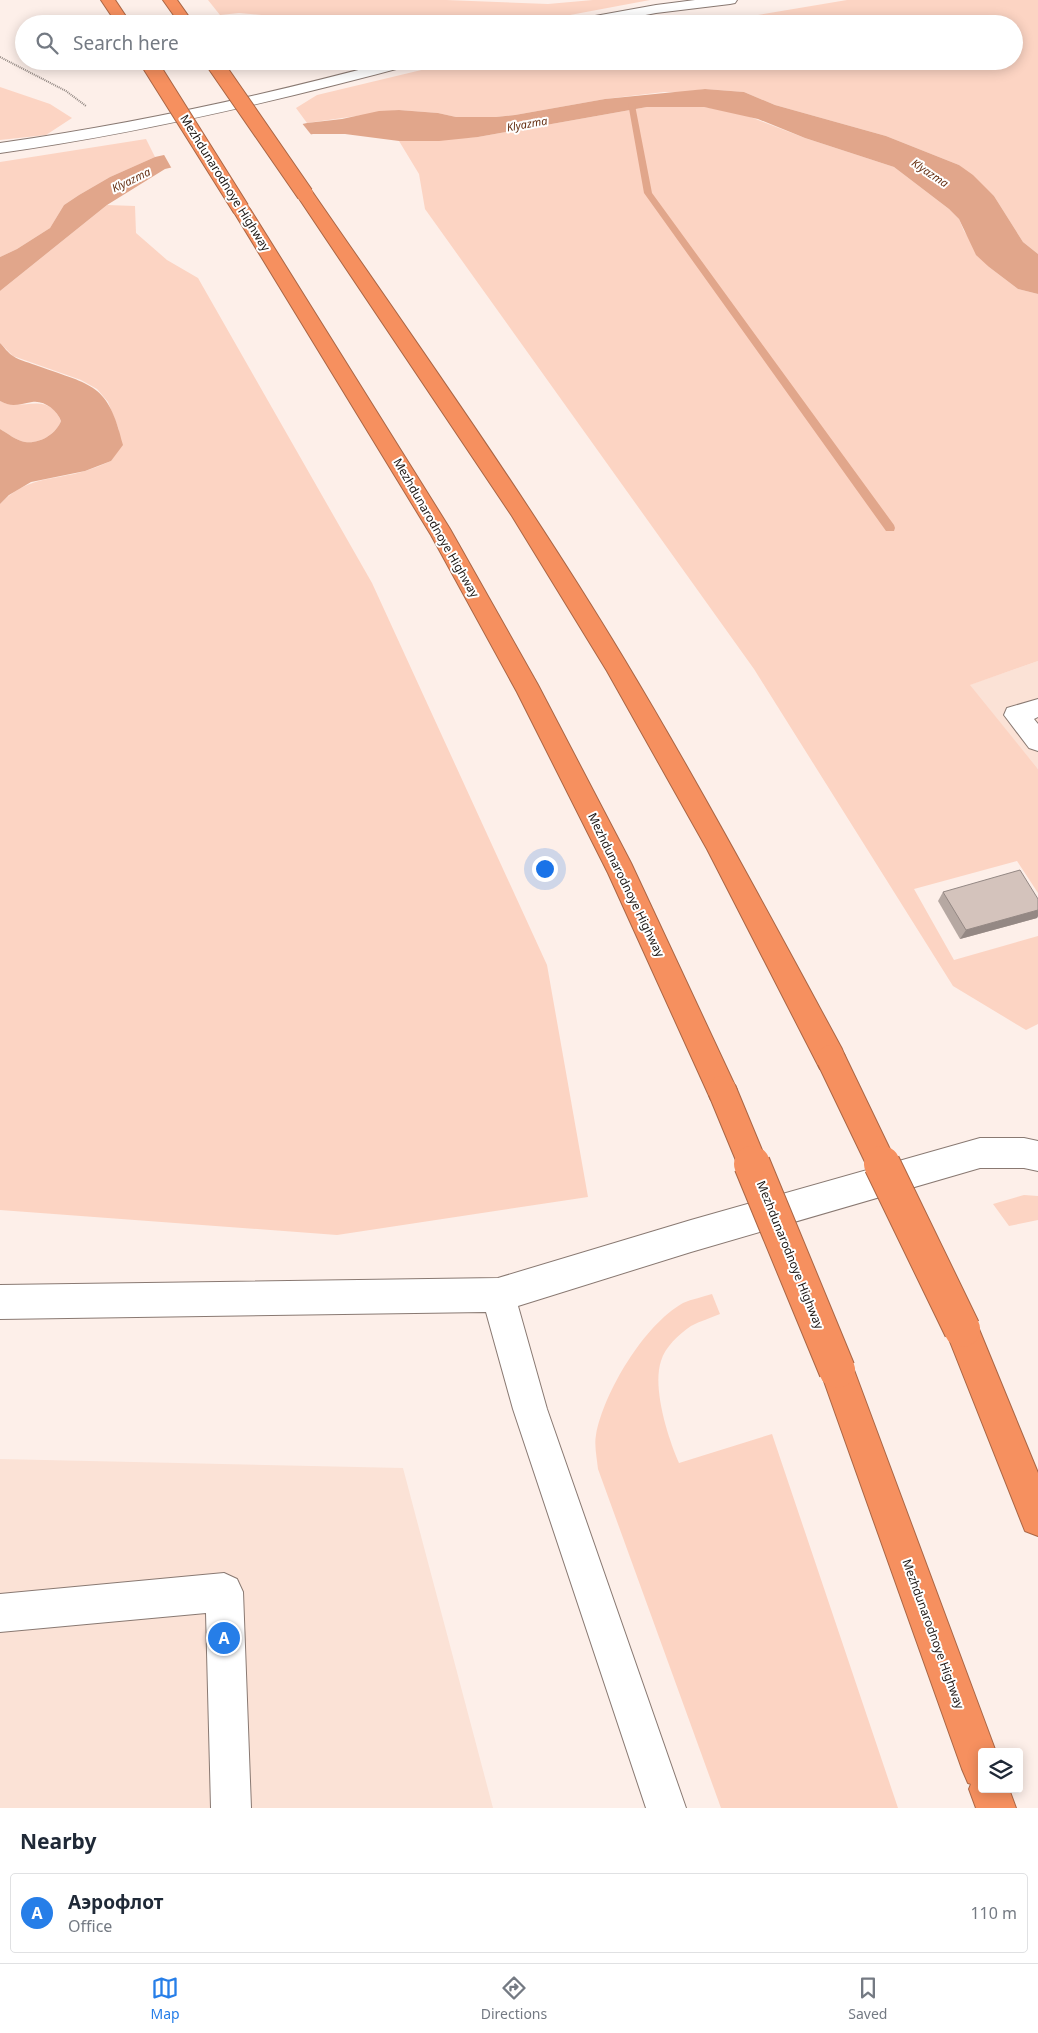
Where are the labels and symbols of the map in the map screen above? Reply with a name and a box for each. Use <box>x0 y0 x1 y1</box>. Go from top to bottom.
street label: Mezhdunarodnoye Highway <box>176 111 275 255</box>
water label: Klyazma <box>505 112 549 134</box>
water label: Klyazma <box>909 155 952 191</box>
water label: Klyazma <box>109 163 153 195</box>
street label: Mezhdunarodnoye Highway <box>389 455 484 601</box>
street label: Mezhdunarodnoye Highway <box>584 810 669 960</box>
your location <box>532 856 558 882</box>
street label: Mezhdunarodnoye Highway <box>753 1178 828 1332</box>
street label: Mezhdunarodnoye Highway <box>898 1556 969 1712</box>
pin: A <box>208 1619 240 1657</box>

